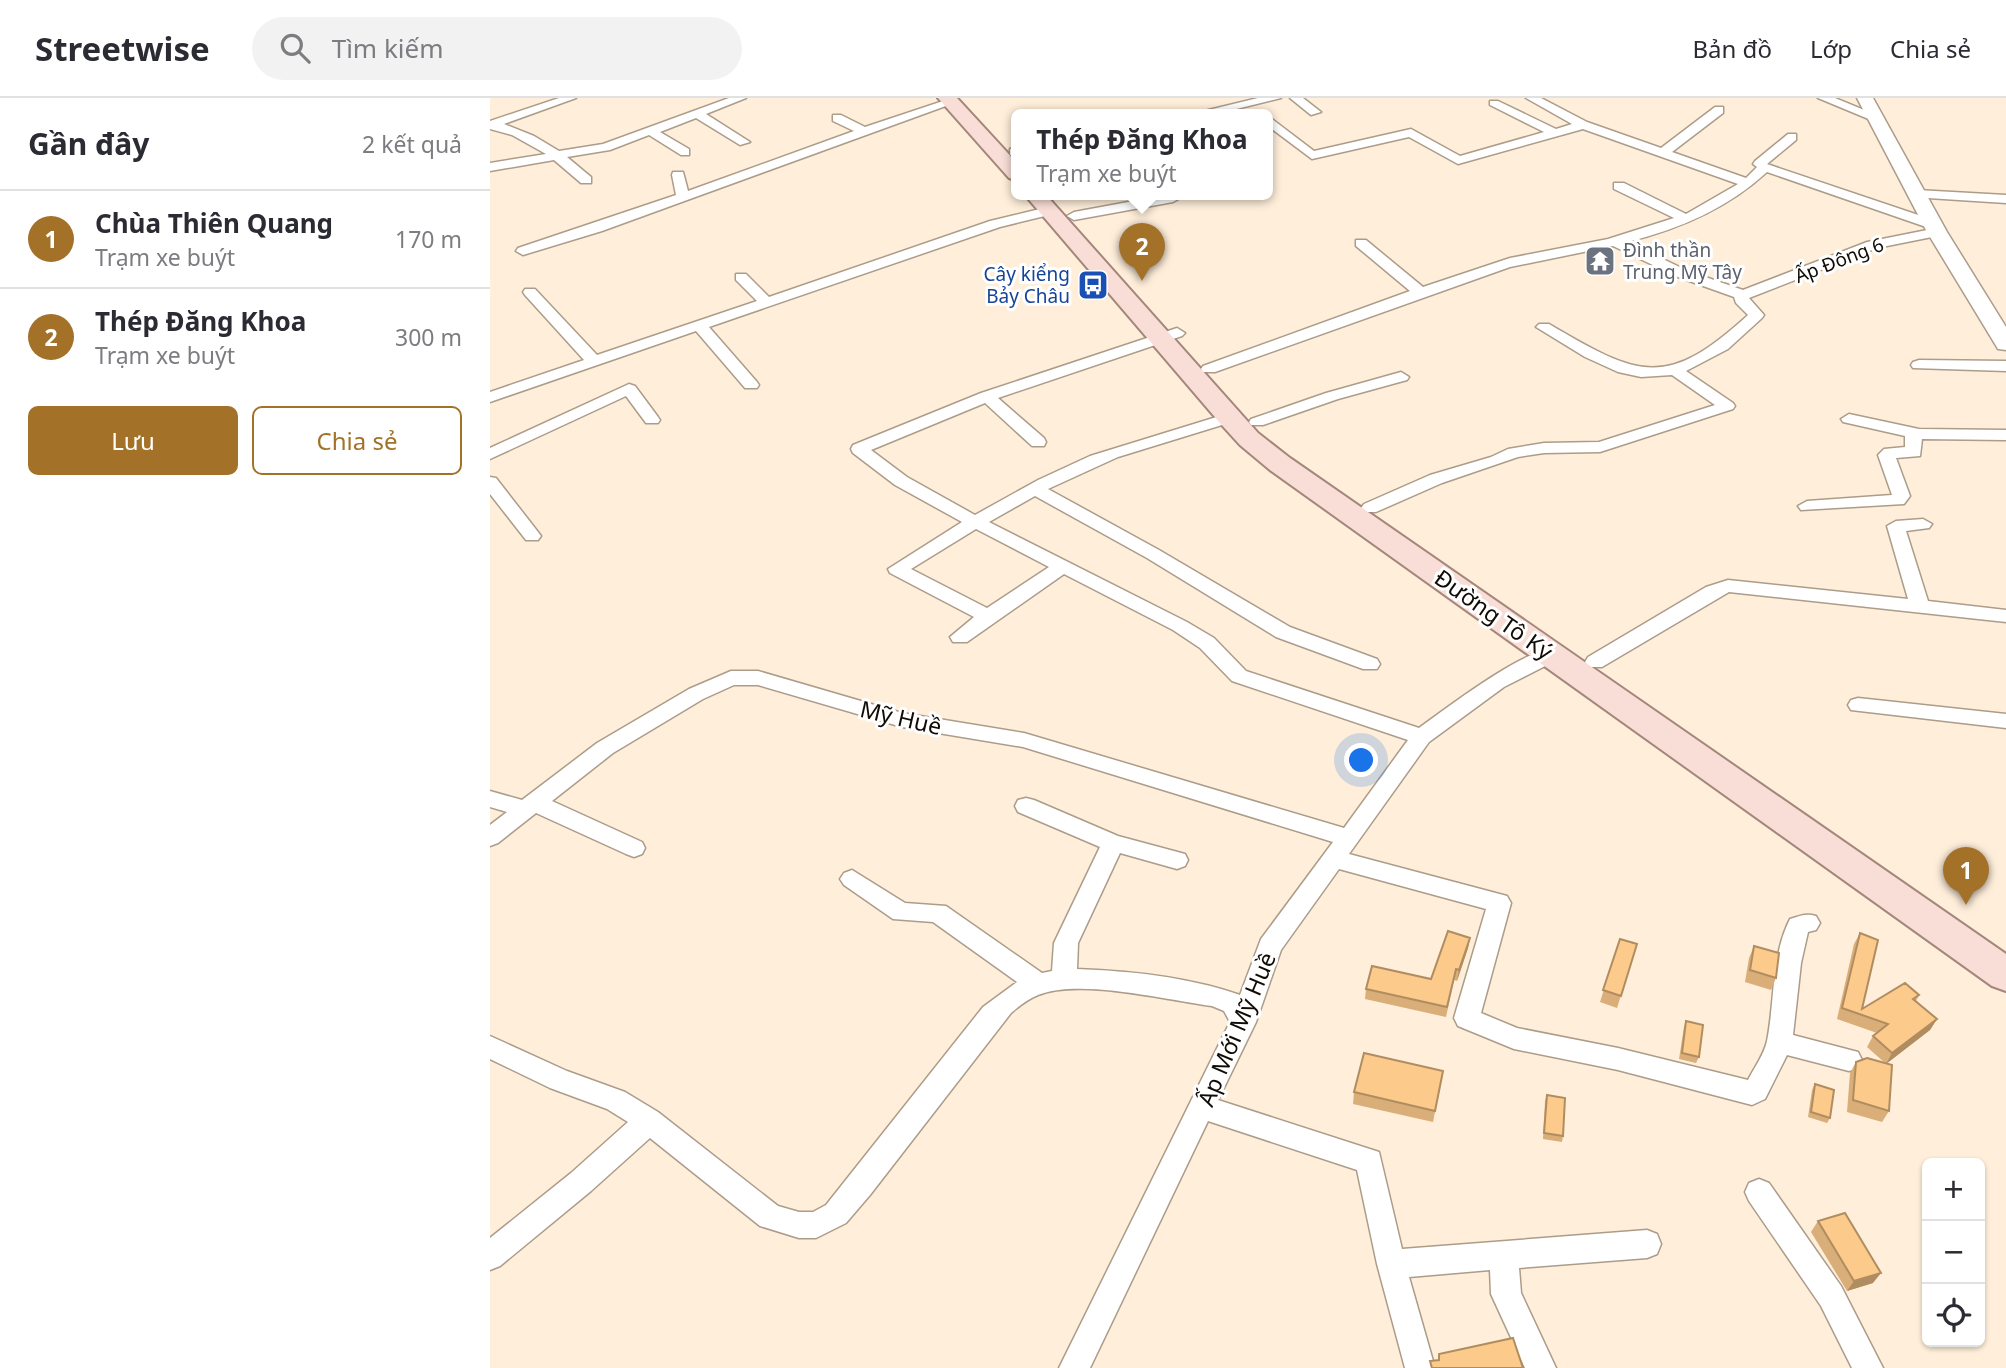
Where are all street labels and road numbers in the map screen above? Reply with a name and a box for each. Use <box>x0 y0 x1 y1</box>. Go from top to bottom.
street label: Ấp Đông 6 <box>1791 231 1887 289</box>
street label: Đường Tô Ký <box>1428 561 1560 667</box>
street label: Mỹ Huề <box>857 692 945 742</box>
street label: Ấp Mới Mỹ Huề <box>1189 947 1283 1111</box>

